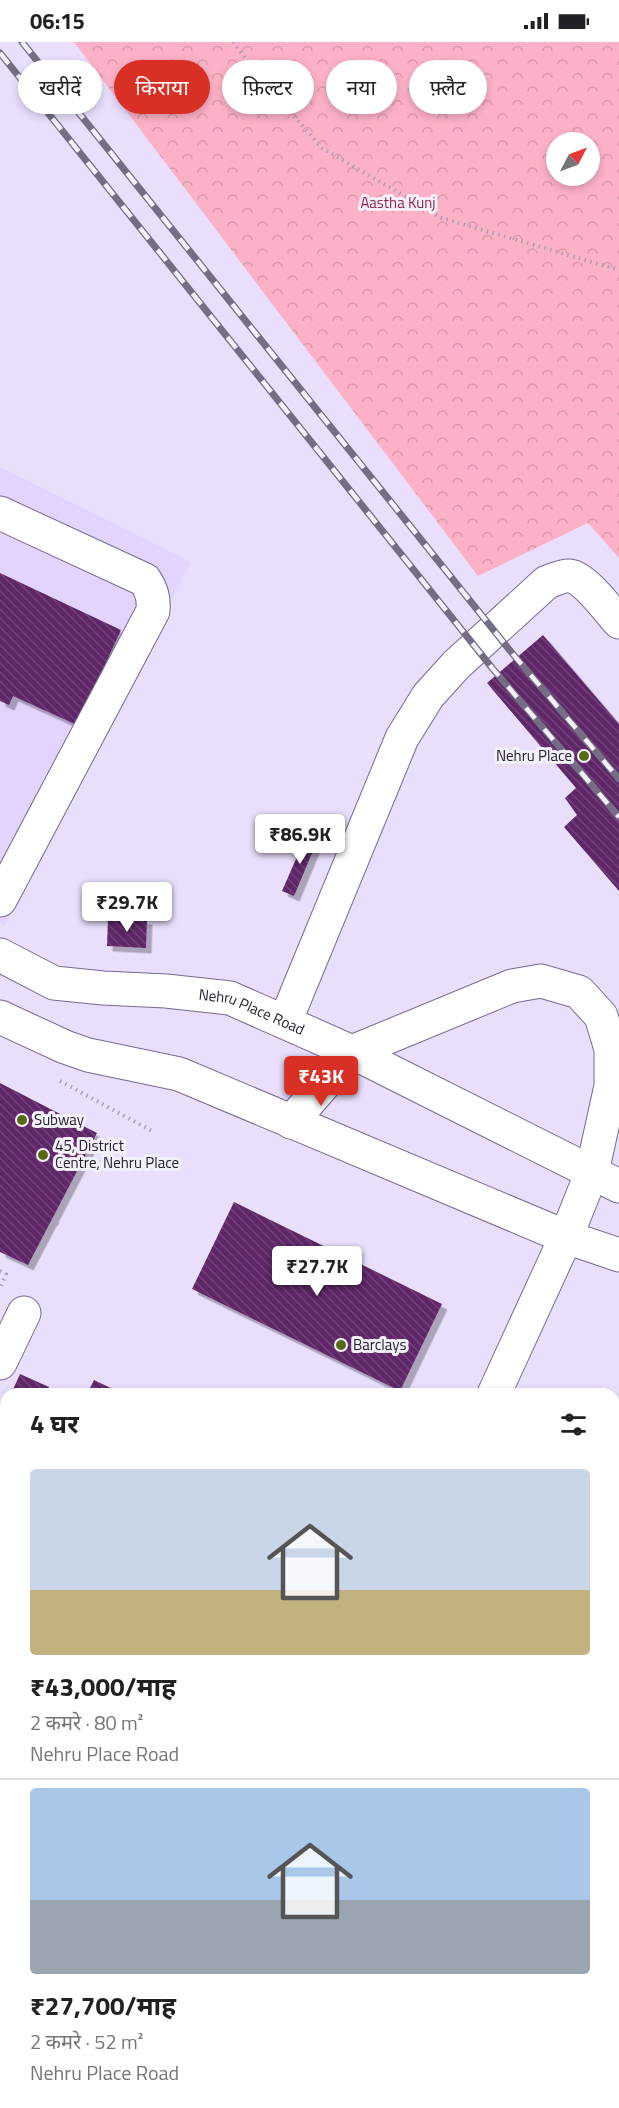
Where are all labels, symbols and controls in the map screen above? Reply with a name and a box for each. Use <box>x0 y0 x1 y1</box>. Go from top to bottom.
text: 06:15 <box>30 4 85 38</box>
chip: खरीदें <box>18 60 102 114</box>
chip: किराया <box>114 60 210 114</box>
chip: फ़िल्टर <box>222 60 314 114</box>
chip: नया <box>326 60 397 114</box>
chip: फ़्लैट <box>409 60 487 114</box>
north arrow <box>546 132 600 186</box>
map controls <box>546 132 600 186</box>
park label: Aastha Kunj <box>360 191 436 214</box>
place label: Nehru Place <box>496 744 572 767</box>
marker: Nehru Place <box>577 749 591 763</box>
pin: ₹86.9K <box>251 814 349 865</box>
text: ₹86.9K <box>269 818 331 849</box>
pin: ₹29.7K <box>78 882 176 933</box>
text: ₹29.7K <box>96 886 158 917</box>
street label: Nehru Place Road <box>197 983 308 1041</box>
pin: ₹43K <box>285 1056 357 1107</box>
text: ₹43K <box>298 1060 344 1091</box>
place label: Subway <box>34 1108 84 1131</box>
marker: Subway <box>15 1113 29 1127</box>
place label: 45, District Centre, Nehru Place <box>55 1134 179 1174</box>
marker: 45, District Centre, Nehru Place <box>36 1148 50 1162</box>
pin: ₹27.7K <box>268 1246 366 1297</box>
text: ₹27.7K <box>286 1250 348 1281</box>
place label: Barclays <box>353 1333 406 1356</box>
marker: Barclays <box>334 1338 348 1352</box>
text: 4 घर <box>30 1404 79 1443</box>
icon: filters <box>557 1408 590 1441</box>
icon: home <box>256 1508 364 1616</box>
text: ₹43,000/माह <box>30 1667 176 1706</box>
text: 2 कमरे · 80 m² <box>30 1707 143 1738</box>
text: Nehru Place Road <box>30 1738 179 1769</box>
icon: home <box>256 1827 364 1935</box>
text: ₹27,700/माह <box>30 1986 176 2025</box>
text: 2 कमरे · 52 m² <box>30 2026 143 2057</box>
text: Nehru Place Road <box>30 2057 179 2088</box>

